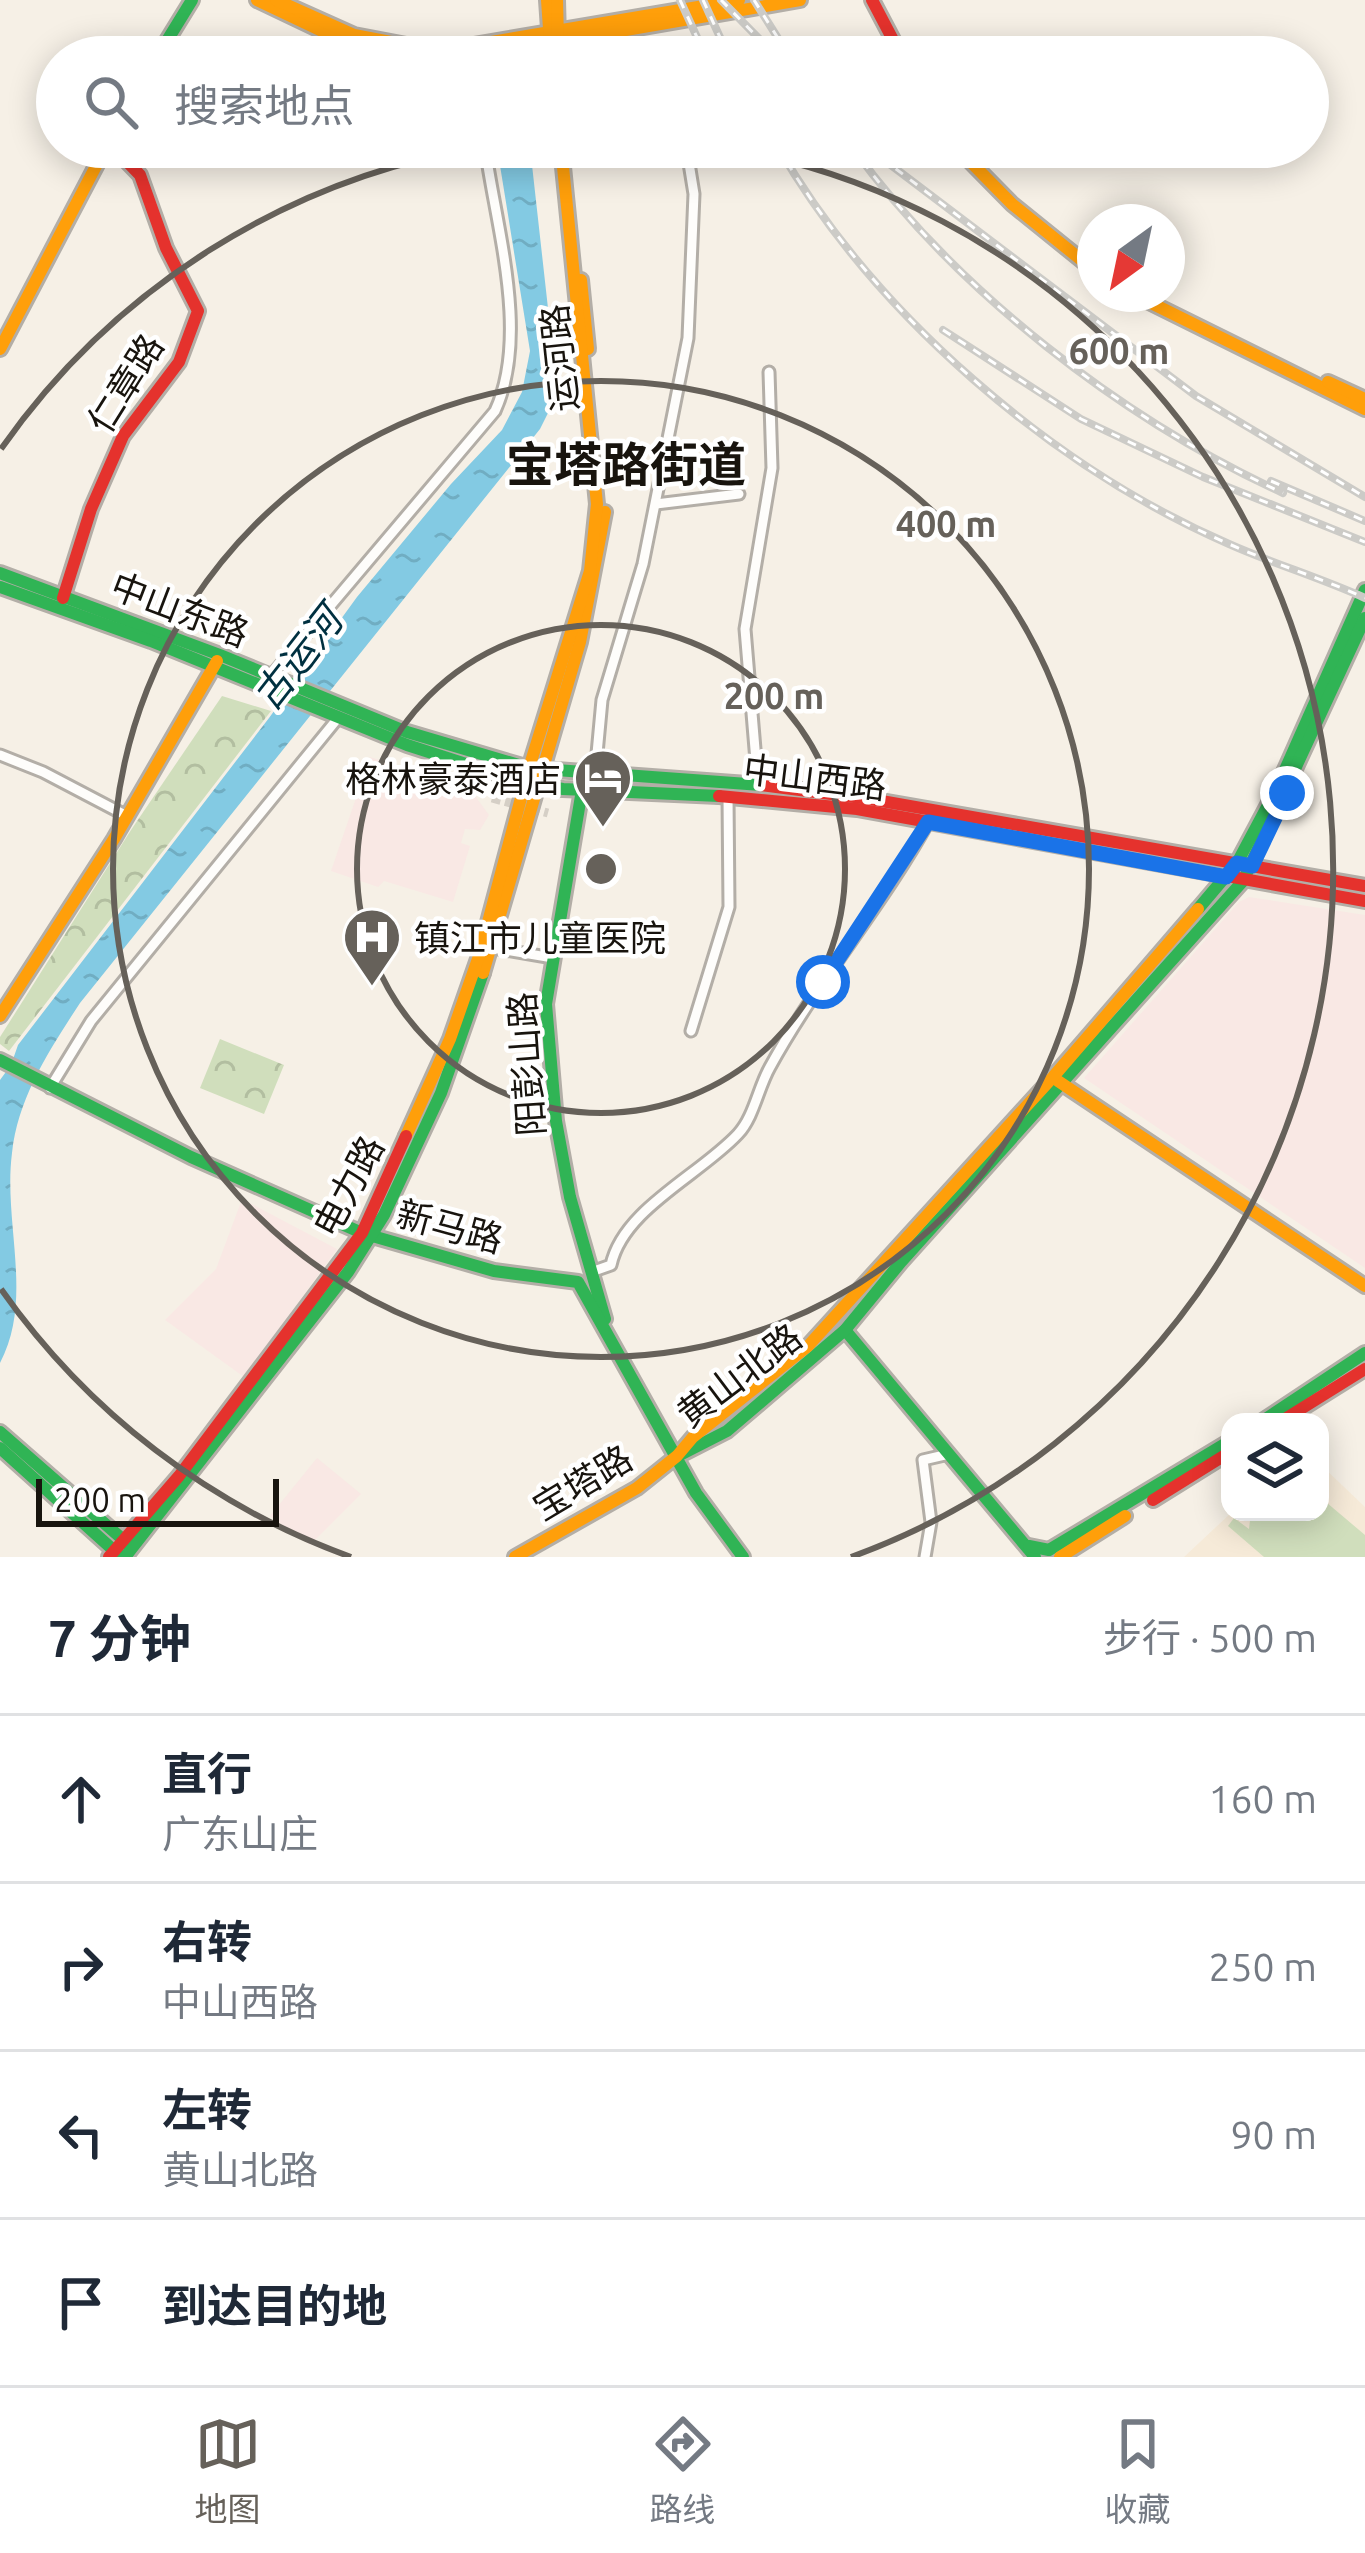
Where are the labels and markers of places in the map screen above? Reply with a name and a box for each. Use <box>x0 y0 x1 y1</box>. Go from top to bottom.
hotel icon: 格林豪泰酒店 <box>572 747 634 829</box>
place label: 格林豪泰酒店 <box>345 758 561 799</box>
centre of rings <box>580 848 622 890</box>
hospital icon: 镇江市儿童医院 <box>341 906 403 988</box>
place label: 镇江市儿童医院 <box>414 917 666 958</box>

